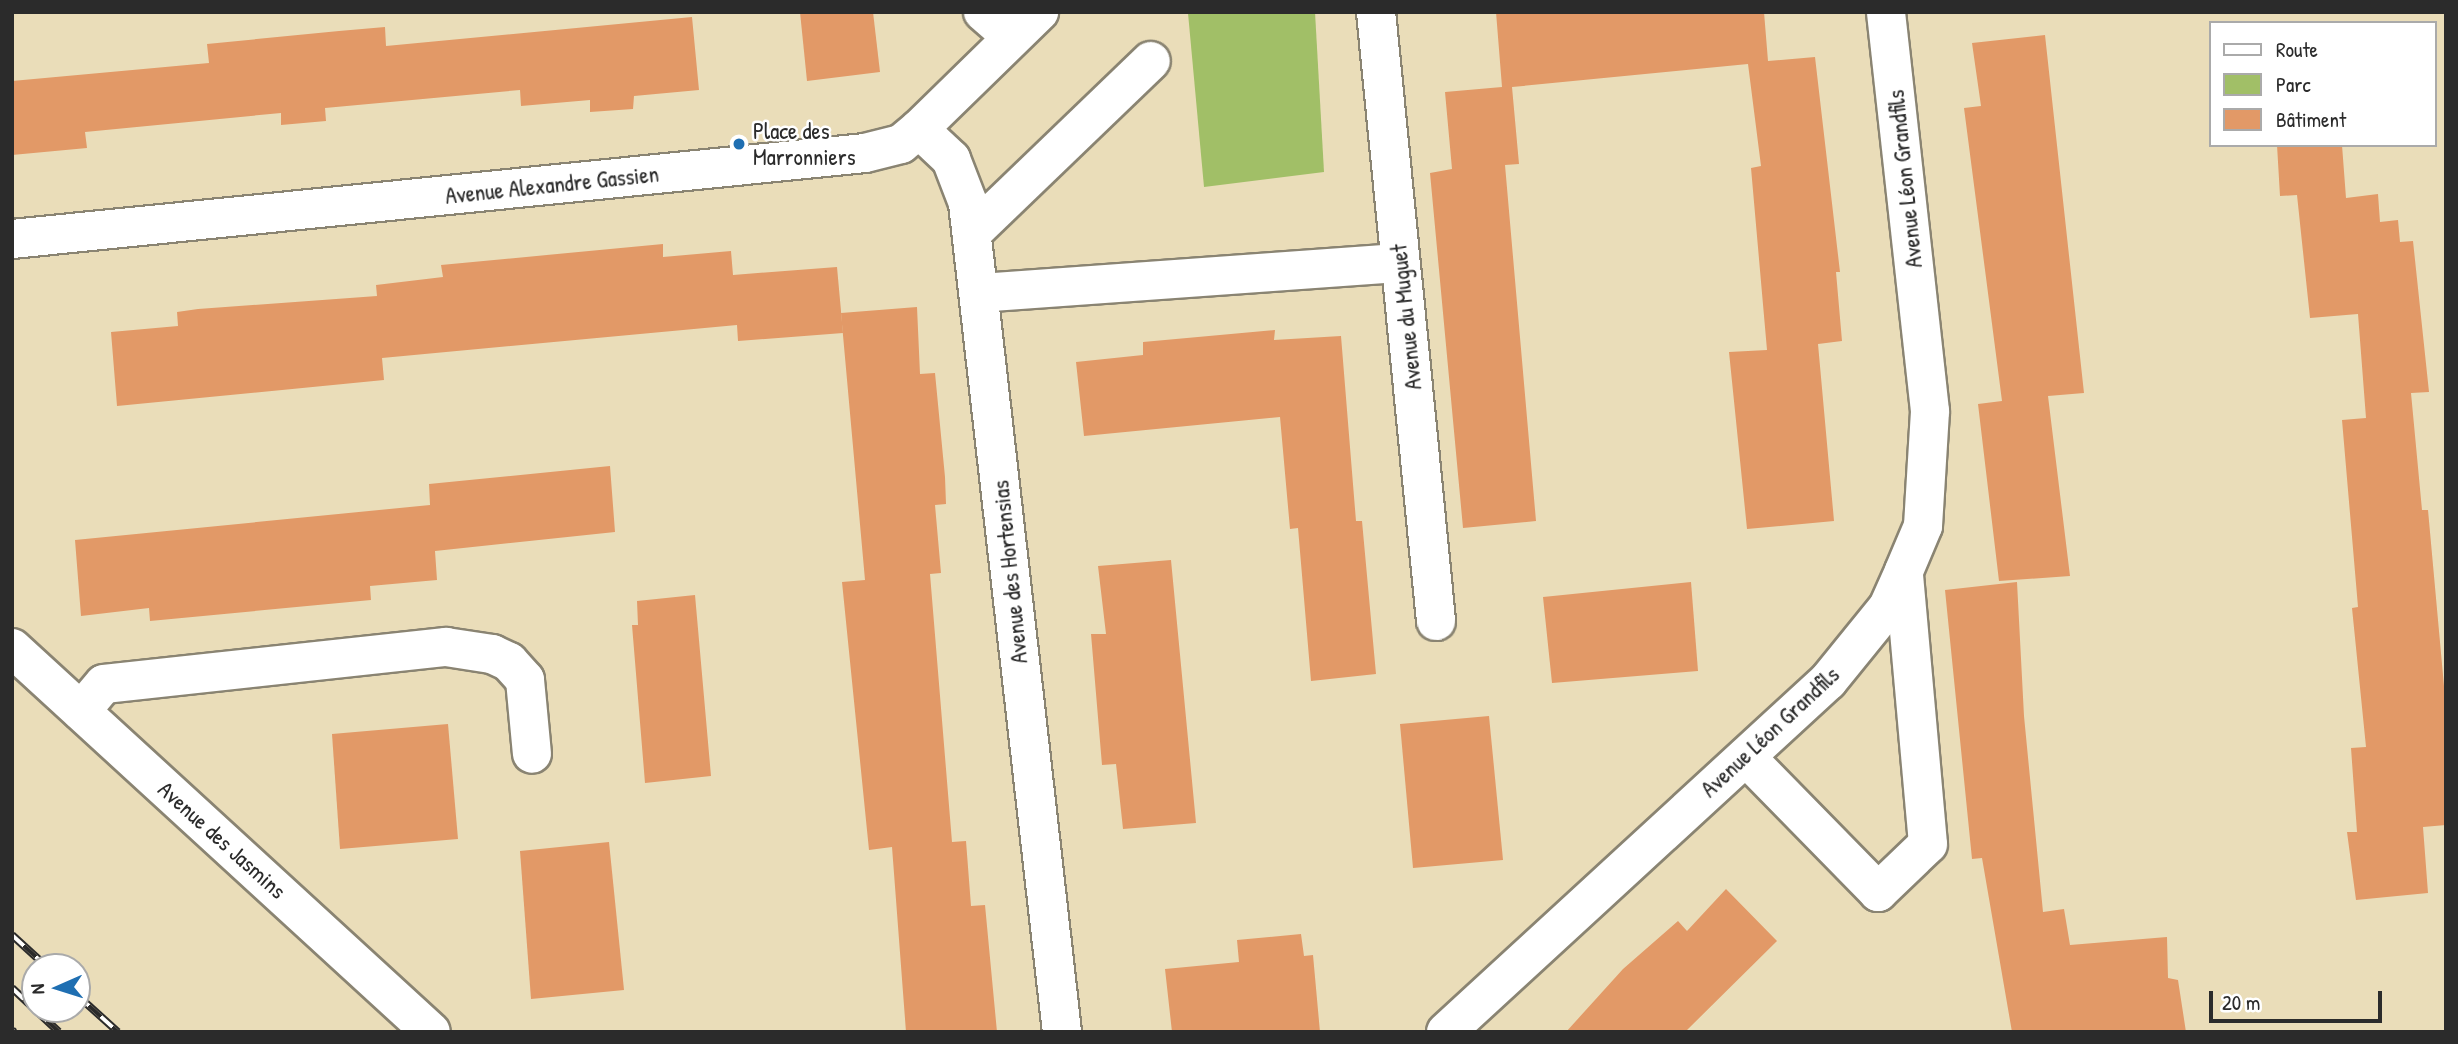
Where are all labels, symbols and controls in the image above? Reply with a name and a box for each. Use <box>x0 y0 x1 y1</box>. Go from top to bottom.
legend <box>2210 21 2437 147</box>
text: Route <box>2276 35 2318 64</box>
text: Parc <box>2276 70 2311 99</box>
street label: Avenue Léon Grandfils <box>1882 89 1928 269</box>
text: Bâtiment <box>2276 105 2346 134</box>
place label: Place des Marronniers <box>753 117 855 171</box>
marker: Place des Marronniers <box>731 136 747 152</box>
street label: Avenue Alexandre Gassien <box>444 160 660 210</box>
street label: Avenue du Muguet <box>1385 243 1427 391</box>
street label: Avenue des Hortensias <box>987 479 1033 665</box>
street label: Avenue Léon Grandfils <box>1695 661 1845 803</box>
street label: Avenue des Jasmins <box>152 775 292 905</box>
north arrow <box>21 953 91 1023</box>
scale bar <box>2213 978 2386 1022</box>
text: N <box>24 983 50 995</box>
text: 20 m <box>2222 988 2260 1017</box>

